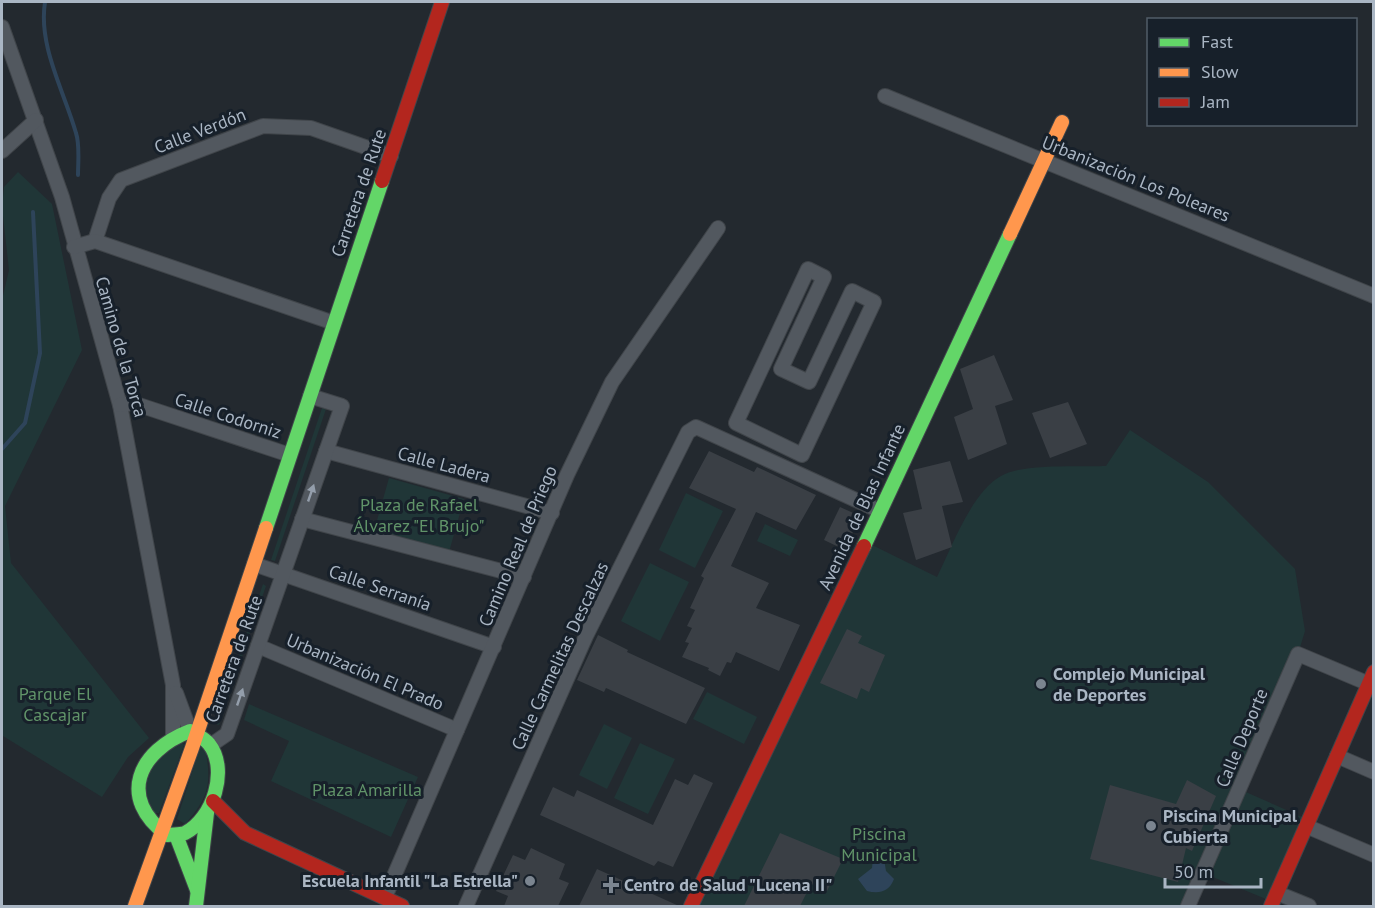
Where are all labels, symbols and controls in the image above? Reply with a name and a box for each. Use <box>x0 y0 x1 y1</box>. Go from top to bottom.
legend <box>1147 18 1357 126</box>
text: Fast <box>1201 30 1233 53</box>
text: Slow <box>1201 60 1239 83</box>
text: Jam <box>1200 90 1230 113</box>
street label: Calle Verdón <box>151 103 249 159</box>
street label: Carretera de Rute <box>326 126 391 260</box>
street label: Urbanización Los Poleares <box>1039 130 1234 227</box>
street label: Camino de la Torca <box>90 274 153 420</box>
street label: Calle Codorniz <box>172 387 284 444</box>
street label: Avenida de Blas Infante <box>813 420 910 594</box>
street label: Calle Ladera <box>395 441 493 488</box>
street label: Camino Real de Priego <box>473 462 562 630</box>
one-way arrow <box>307 484 317 502</box>
park label: Plaza de Rafael Álvarez "El Brujo" <box>353 493 485 537</box>
street label: Calle Carmelitas Descalzas <box>506 558 613 754</box>
street label: Calle Serranía <box>326 559 434 616</box>
street label: Carretera de Rute <box>200 592 267 726</box>
street label: Urbanización El Prado <box>283 628 447 715</box>
place label: Complejo Municipal de Deportes <box>1053 662 1206 706</box>
marker: Complejo Municipal de Deportes <box>1034 677 1048 691</box>
park label: Parque El Cascajar <box>19 682 92 726</box>
street label: Calle Deporte <box>1210 685 1273 791</box>
one-way arrow <box>236 688 246 706</box>
park label: Plaza Amarilla <box>312 778 422 801</box>
place label: Piscina Municipal Cubierta <box>1163 804 1298 848</box>
marker: Piscina Municipal Cubierta <box>1144 819 1158 833</box>
park label: Piscina Municipal <box>841 822 917 866</box>
scale bar <box>1165 851 1261 889</box>
text: 50 m <box>1174 860 1213 883</box>
place label: Escuela Infantil "La Estrella" <box>302 869 518 892</box>
place label: Centro de Salud "Lucena II" <box>624 873 832 896</box>
marker: Escuela Infantil "La Estrella" <box>523 874 537 888</box>
marker: Centro de Salud "Lucena II" <box>602 876 620 894</box>

